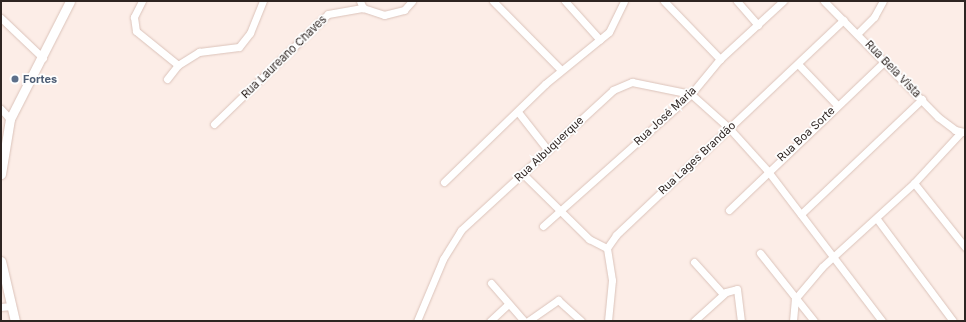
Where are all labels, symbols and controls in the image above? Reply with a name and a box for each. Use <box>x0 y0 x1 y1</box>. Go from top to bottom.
street label: Rua Laureano Chaves <box>239 13 329 101</box>
street label: Rua Bela Vista <box>862 38 924 100</box>
place label: Fortes <box>23 72 57 86</box>
marker: Fortes <box>10 74 20 84</box>
street label: Rua José Maria <box>631 84 699 148</box>
street label: Rua Boa Sorte <box>774 104 838 164</box>
street label: Rua Albuquerque <box>512 114 586 184</box>
street label: Rua Lages Brandão <box>656 119 738 197</box>

